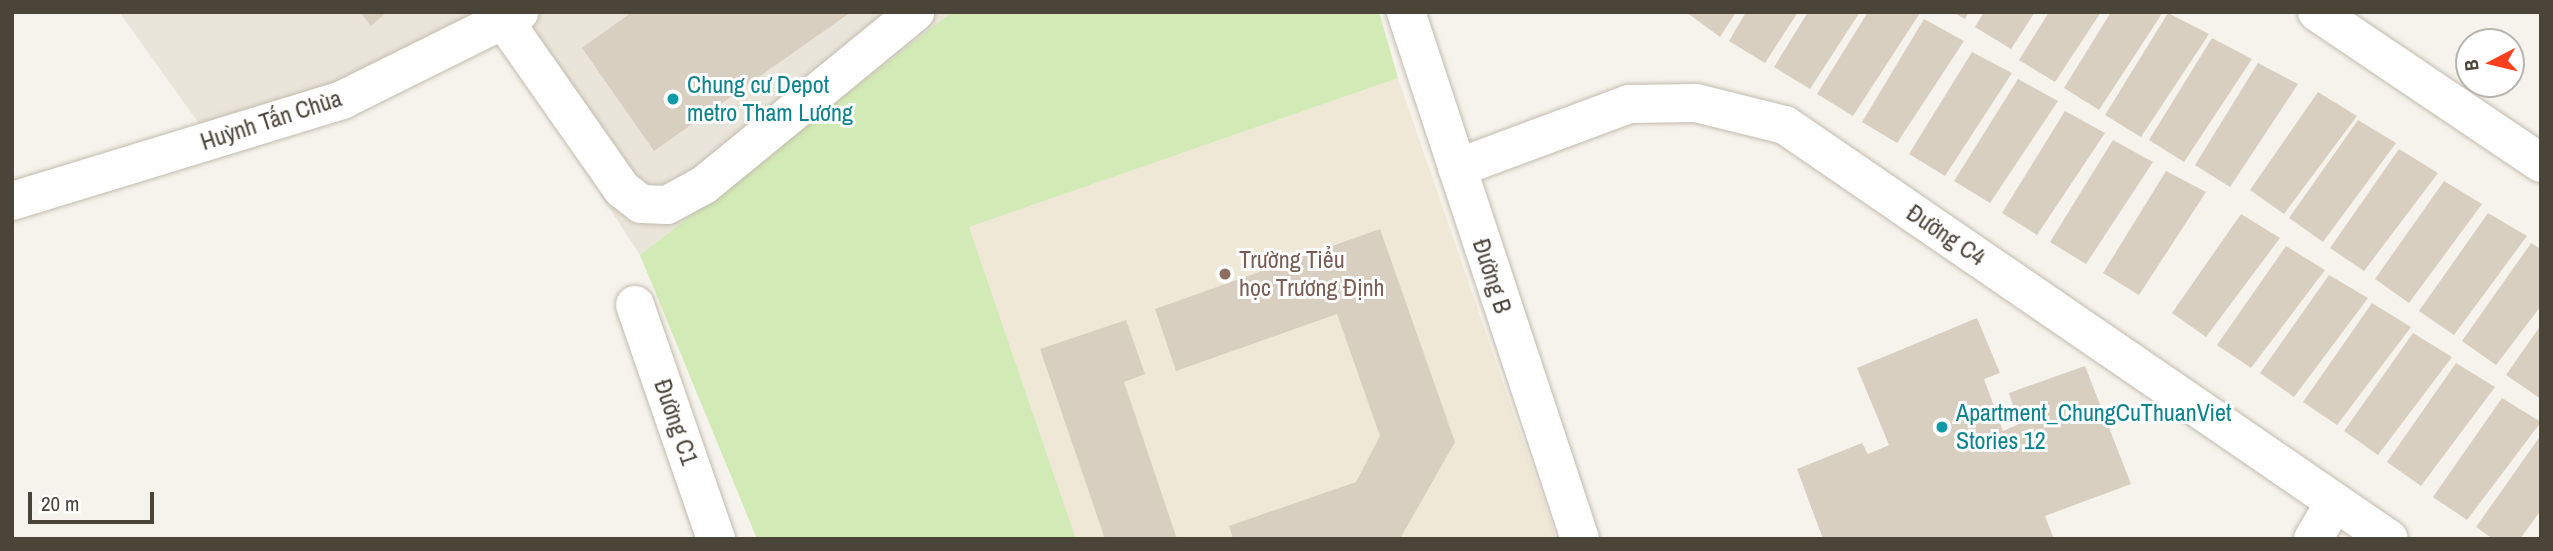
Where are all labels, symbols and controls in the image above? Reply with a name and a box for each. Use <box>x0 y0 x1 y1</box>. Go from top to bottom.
north arrow <box>2455 28 2525 98</box>
text: B <box>2458 58 2485 72</box>
place label: Chung cư Depot metro Tham Lương <box>687 71 853 127</box>
street label: Huỳnh Tấn Chùa <box>197 84 345 156</box>
marker: Chung cư Depot metro Tham Lương <box>665 91 681 107</box>
street label: Đường C4 <box>1901 198 1991 272</box>
street label: Đường B <box>1466 235 1518 317</box>
place label: Trường Tiểu học Trương Định <box>1239 246 1385 302</box>
marker: Trường Tiểu học Trương Định <box>1217 266 1233 282</box>
street label: Đường C1 <box>648 375 704 469</box>
place label: Apartment_ChungCuThuanViet Stories 12 <box>1956 399 2231 455</box>
marker: Apartment_ChungCuThuanViet Stories 12 <box>1934 419 1950 435</box>
scale bar <box>32 477 158 522</box>
text: 20 m <box>41 489 79 518</box>

